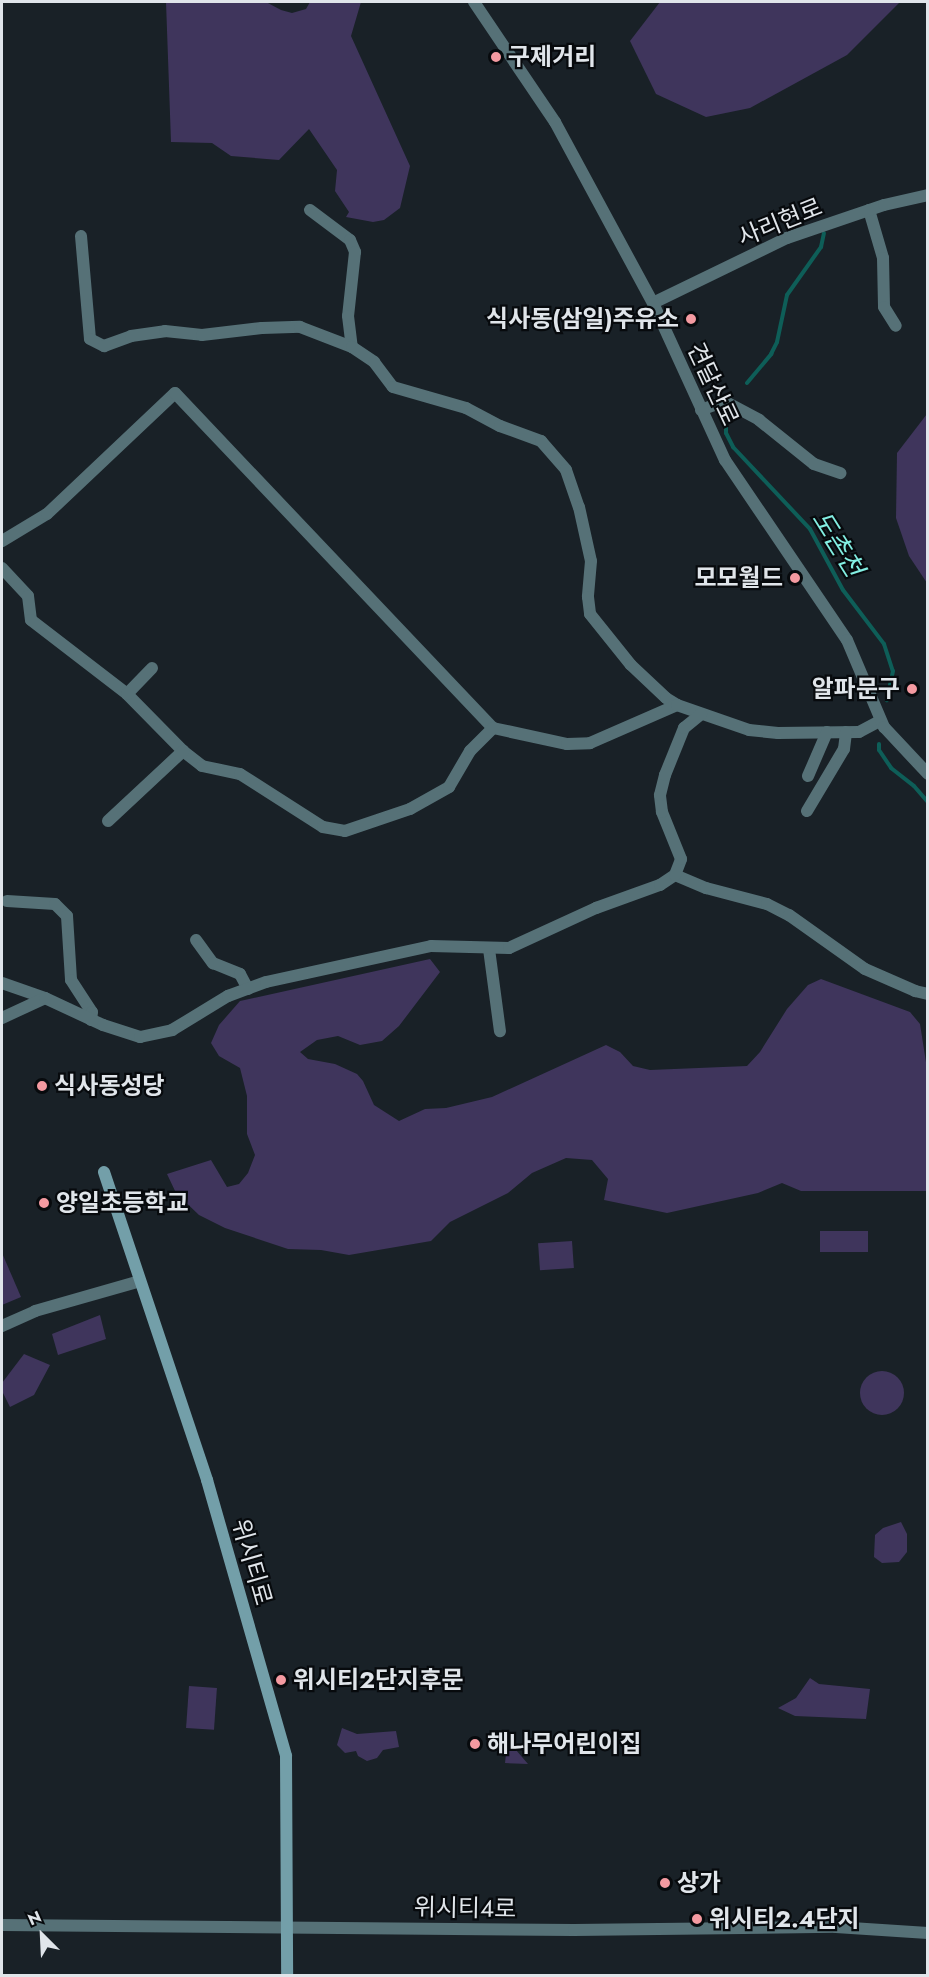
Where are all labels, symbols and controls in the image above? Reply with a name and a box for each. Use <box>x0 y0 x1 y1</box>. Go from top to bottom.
place label: 구제거리 <box>508 43 596 71</box>
marker: 구제거리 <box>489 50 503 64</box>
street label: 사리현로 <box>734 192 826 252</box>
place label: 식사동(삼일)주유소 <box>486 305 679 333</box>
marker: 식사동(삼일)주유소 <box>684 312 698 326</box>
street label: 견달산로 <box>681 338 745 430</box>
water label: 도촌천 <box>805 505 869 583</box>
place label: 모모월드 <box>695 564 783 592</box>
marker: 모모월드 <box>788 571 802 585</box>
place label: 알파문구 <box>812 675 900 703</box>
marker: 알파문구 <box>905 682 919 696</box>
place label: 식사동성당 <box>54 1072 164 1100</box>
marker: 식사동성당 <box>35 1079 49 1093</box>
place label: 양일초등학교 <box>56 1189 188 1217</box>
marker: 양일초등학교 <box>37 1196 51 1210</box>
street label: 위시티로 <box>226 1516 278 1608</box>
place label: 위시티2단지후문 <box>293 1666 463 1694</box>
marker: 위시티2단지후문 <box>274 1673 288 1687</box>
place label: 해나무어린이집 <box>487 1730 642 1758</box>
marker: 해나무어린이집 <box>468 1737 482 1751</box>
place label: 상가 <box>677 1869 721 1897</box>
marker: 상가 <box>658 1876 672 1890</box>
street label: 위시티4로 <box>414 1893 516 1923</box>
north arrow <box>12 1905 72 1965</box>
text: N <box>24 1905 45 1931</box>
place label: 위시티2.4단지 <box>709 1905 860 1933</box>
marker: 위시티2.4단지 <box>690 1912 704 1926</box>

